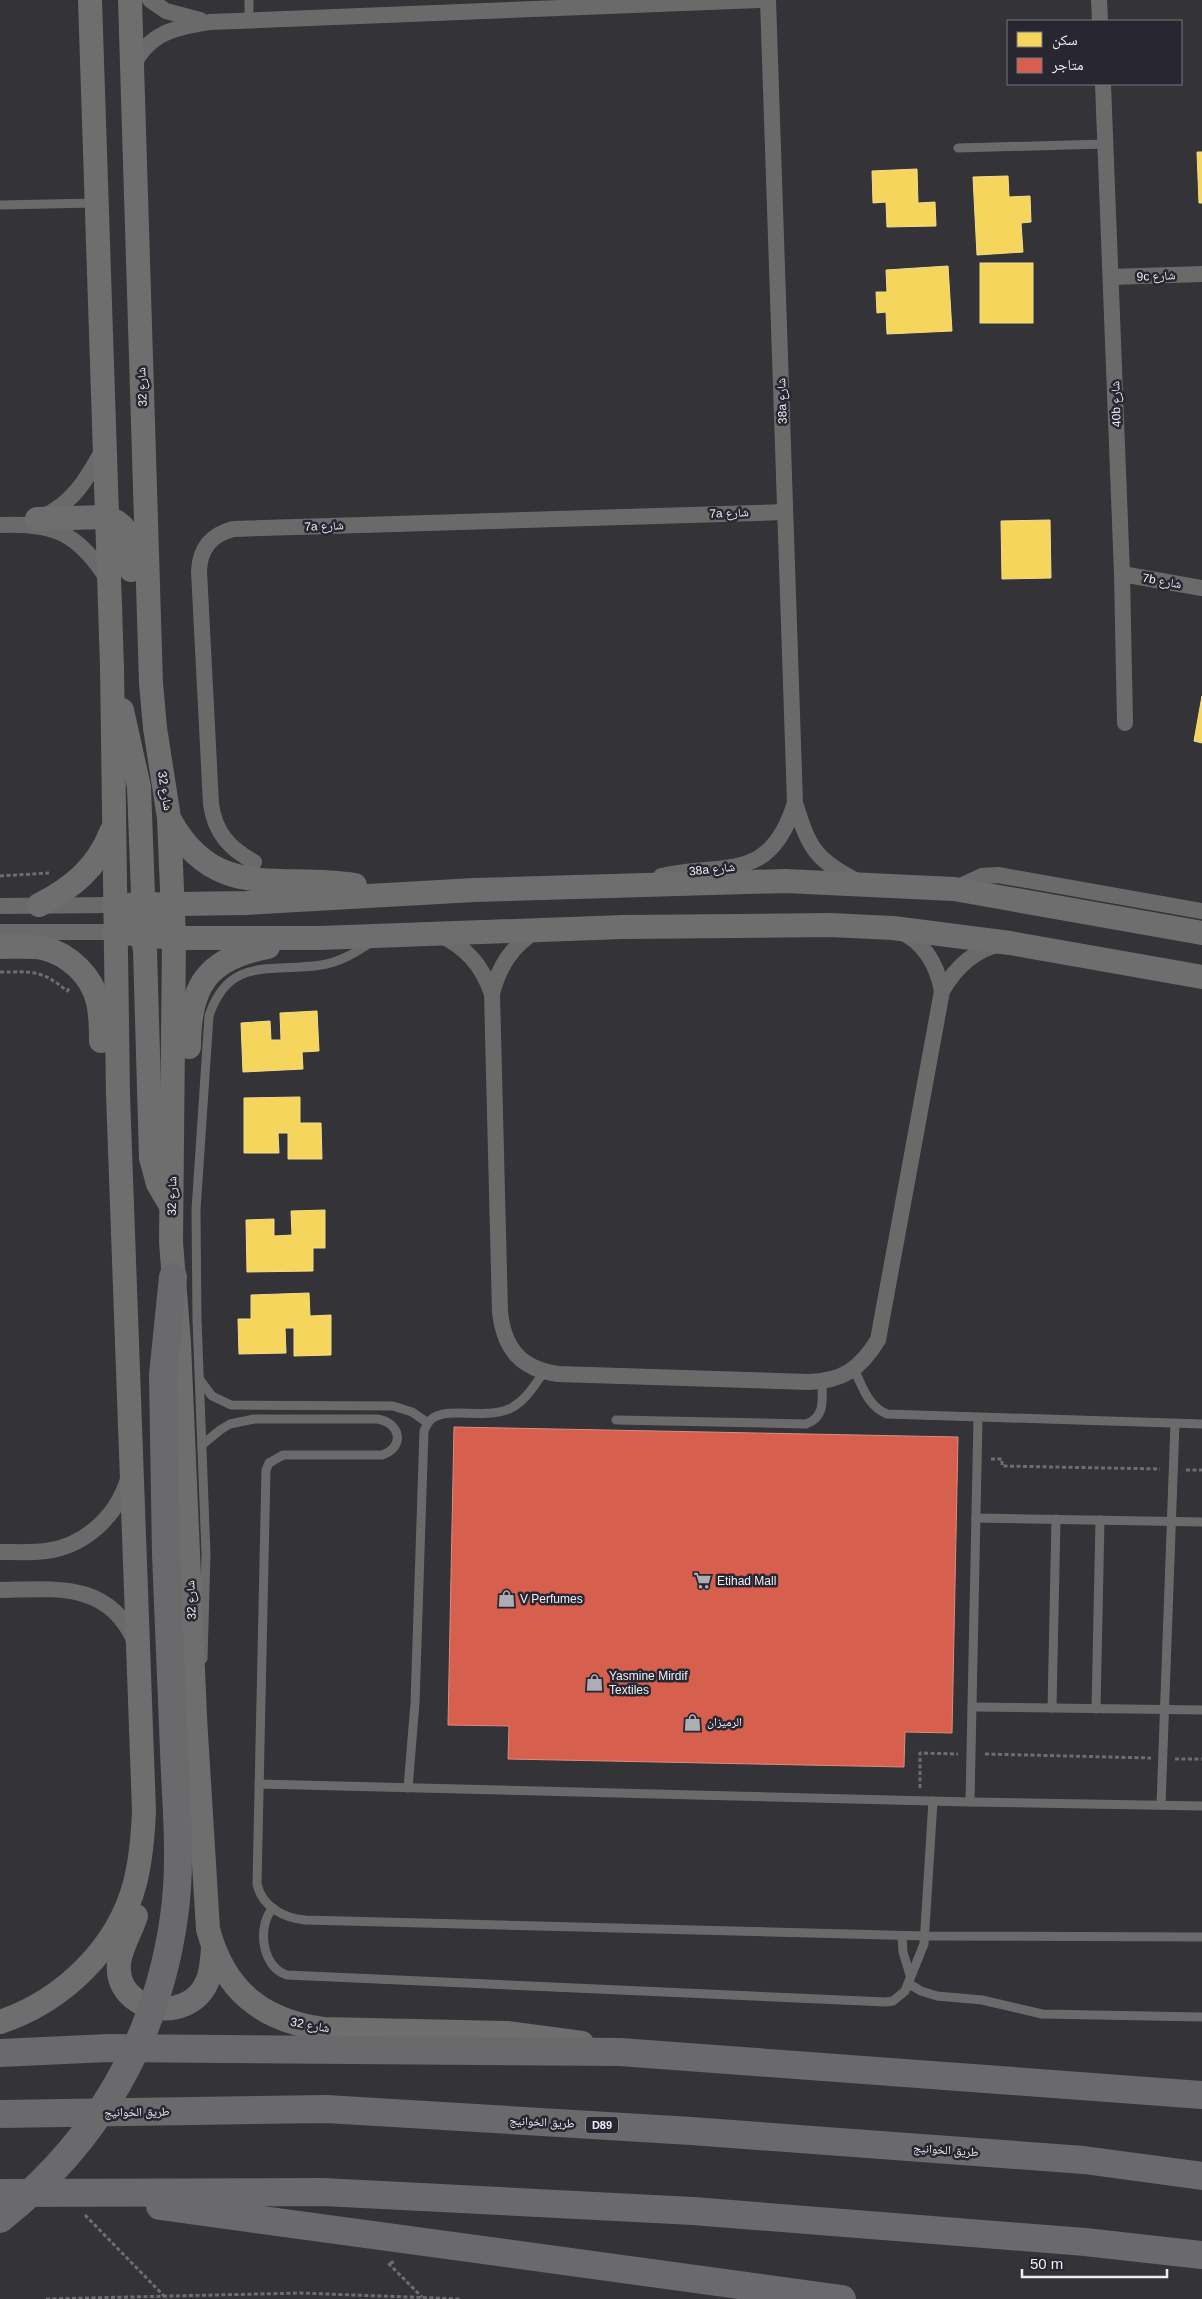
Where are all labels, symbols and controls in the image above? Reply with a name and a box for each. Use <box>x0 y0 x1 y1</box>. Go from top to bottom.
legend <box>1007 20 1182 85</box>
text: سكن <box>1052 31 1078 50</box>
text: متاجر <box>1051 56 1084 74</box>
street label: 9c شارع <box>1136 268 1176 285</box>
street label: شارع 32 <box>134 367 151 407</box>
street label: 38a شارع <box>774 378 791 424</box>
street label: 40b شارع <box>1108 381 1125 427</box>
street label: 7a شارع <box>709 505 749 522</box>
street label: 7a شارع <box>304 518 344 535</box>
street label: 7b شارع <box>1141 571 1183 592</box>
street label: شارع 32 <box>154 770 175 812</box>
street label: 38a شارع <box>688 860 736 879</box>
street label: شارع 32 <box>165 1176 180 1216</box>
supermarket icon: Etihad Mall <box>693 1571 713 1591</box>
place label: Etihad Mall <box>717 1574 776 1588</box>
street label: شارع 32 <box>183 1580 200 1620</box>
shop icon: V Perfumes <box>496 1589 516 1609</box>
place label: V Perfumes <box>520 1592 583 1606</box>
place label: Yasmine Mirdif Textiles <box>609 1669 688 1697</box>
shop icon: Yasmine Mirdif Textiles <box>585 1673 605 1693</box>
shop icon: الرميزان <box>683 1712 703 1732</box>
place label: الرميزان <box>707 1715 742 1729</box>
street label: شارع 32 <box>289 2015 331 2036</box>
street label: طريق الخوانيج <box>104 2104 170 2120</box>
street label: طريق الخوانيج <box>509 2113 575 2131</box>
road number: D89 <box>586 2116 618 2134</box>
street label: طريق الخوانيج <box>913 2141 979 2159</box>
scale bar <box>1022 2246 1167 2278</box>
text: 50 m <box>1030 2255 1063 2272</box>

